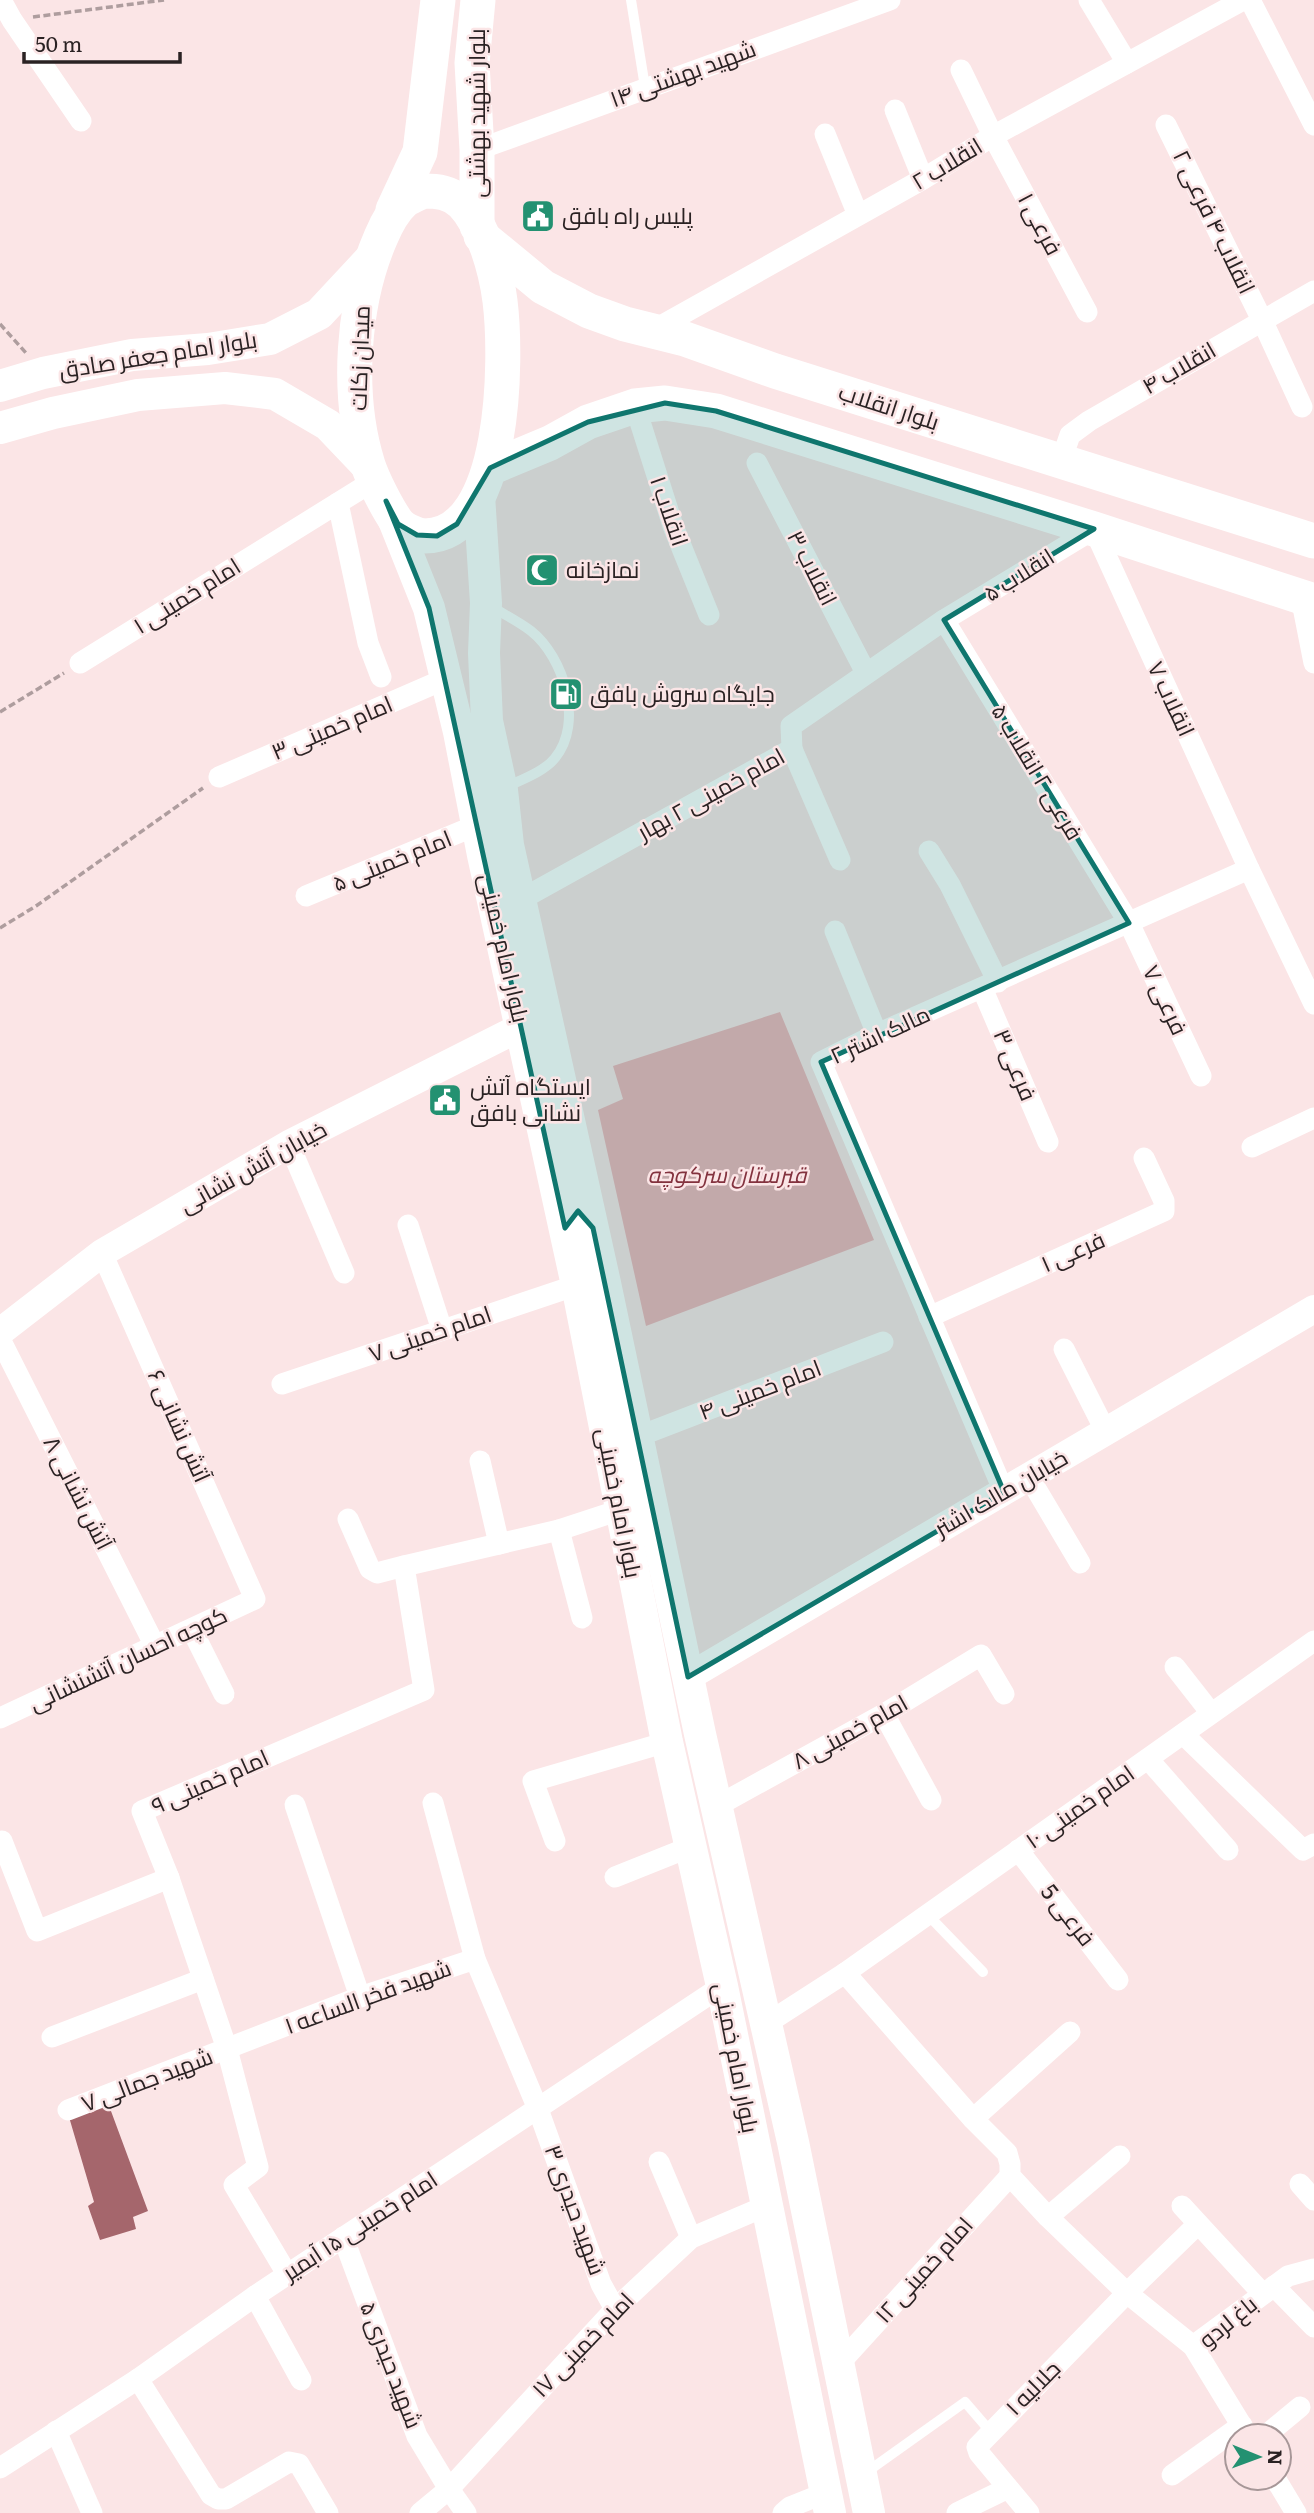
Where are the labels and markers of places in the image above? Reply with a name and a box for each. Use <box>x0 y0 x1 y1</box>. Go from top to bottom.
public building icon: پلیس راه بافق <box>519 197 557 235</box>
place label: پلیس راه بافق <box>562 197 693 231</box>
mosque icon: نمازخانه <box>523 551 561 589</box>
place label: نمازخانه <box>566 551 640 585</box>
fuel station icon: جایگاه سروش بافق <box>547 675 585 713</box>
place label: جایگاه سروش بافق <box>590 675 775 709</box>
place label: ایستگاه آتش نشانی بافق <box>470 1068 591 1128</box>
public building icon: ایستگاه آتش نشانی بافق <box>426 1081 464 1119</box>

